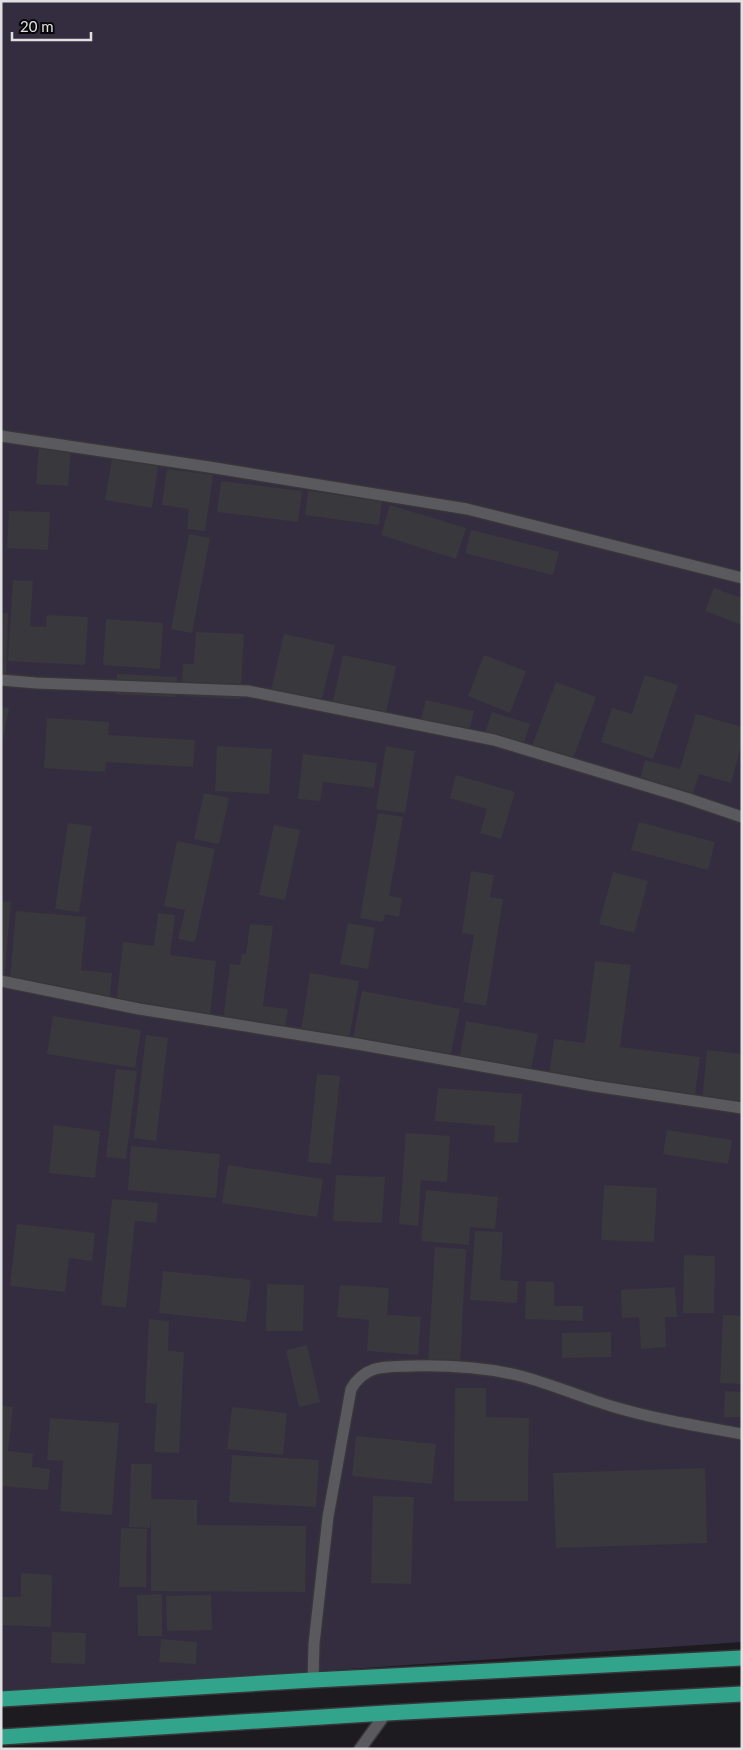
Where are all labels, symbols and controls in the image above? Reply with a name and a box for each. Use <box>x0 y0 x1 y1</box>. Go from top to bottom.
scale bar <box>12 10 91 42</box>
text: 20 m <box>20 17 54 35</box>

